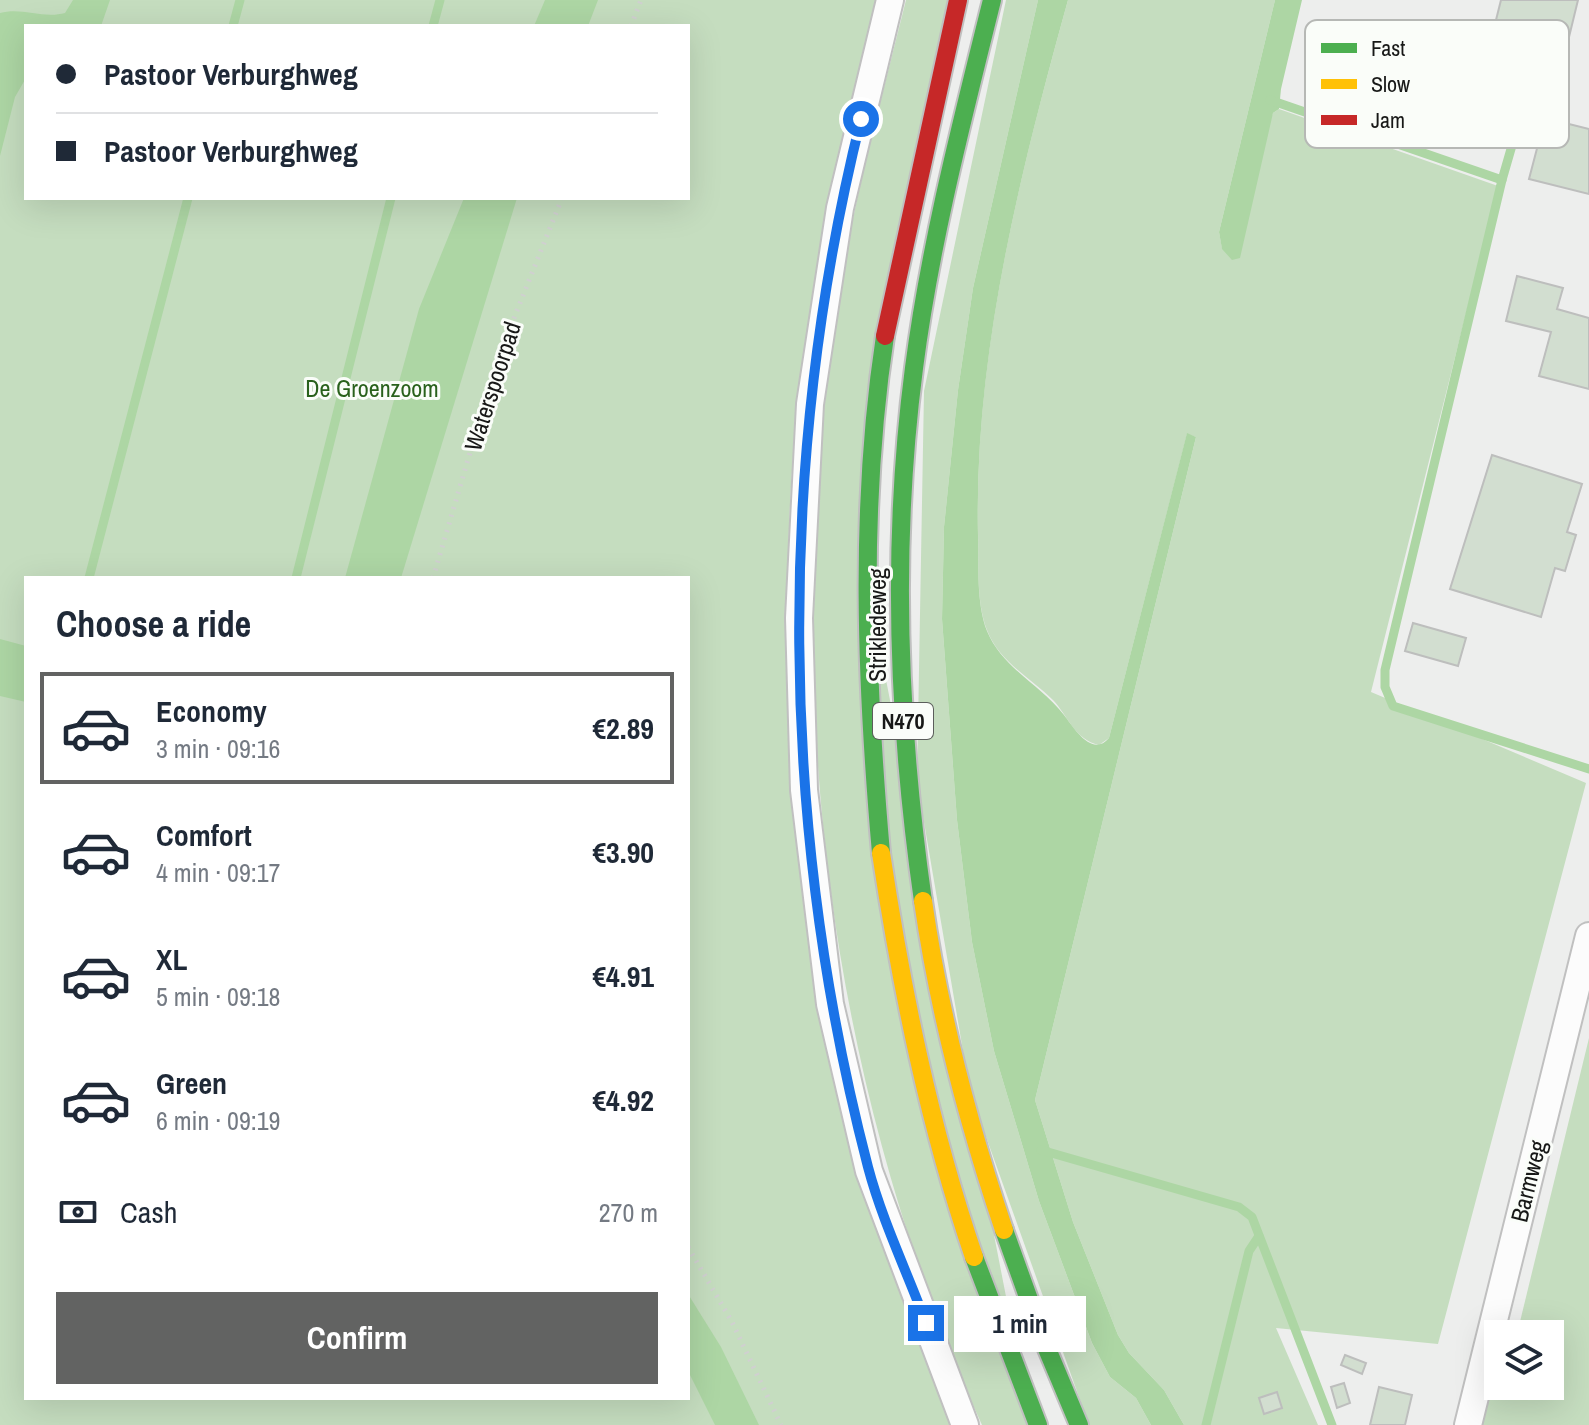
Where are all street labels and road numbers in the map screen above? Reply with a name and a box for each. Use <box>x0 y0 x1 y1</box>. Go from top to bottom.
street label: Waterspoorpad <box>456 317 528 455</box>
street label: Strikledeweg <box>861 568 893 682</box>
road number: N470 <box>873 703 933 739</box>
street label: Barmweg <box>1502 1137 1554 1225</box>

